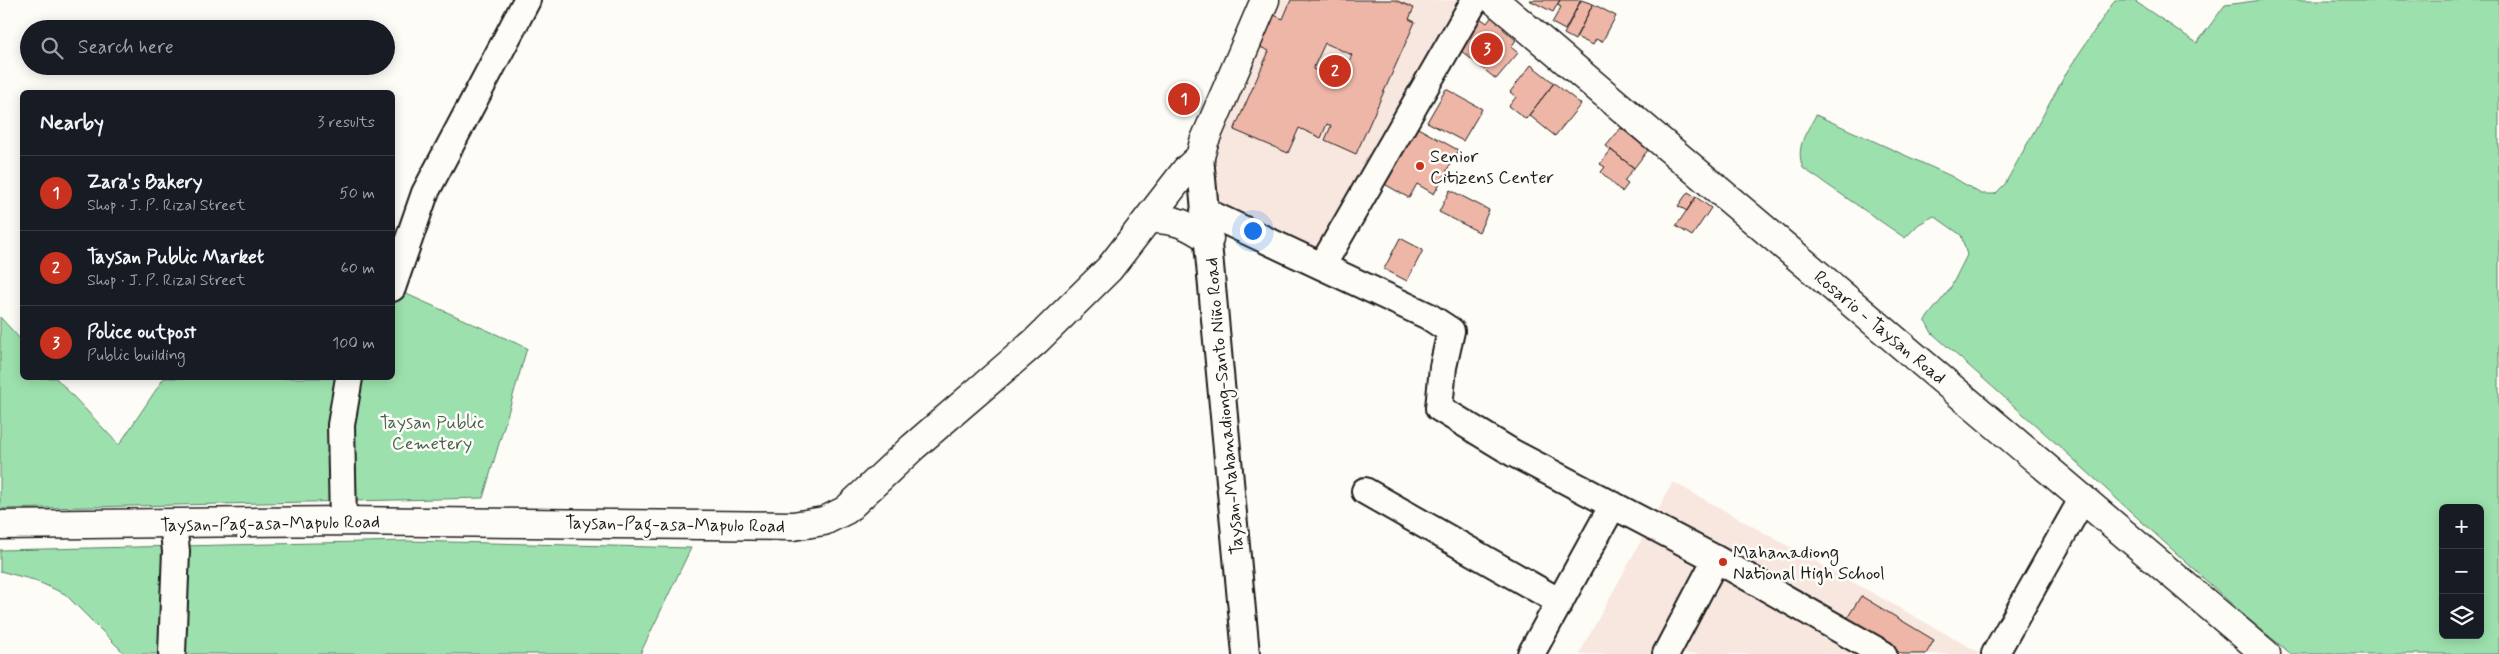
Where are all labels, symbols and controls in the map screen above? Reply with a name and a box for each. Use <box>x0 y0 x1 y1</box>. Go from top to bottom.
search box <box>20 20 395 75</box>
pin: 3 <box>1471 30 1503 68</box>
icon: search <box>38 34 66 62</box>
text: Search here <box>78 35 174 60</box>
pin: 2 <box>1319 52 1351 90</box>
pin: 1 <box>1168 80 1200 118</box>
text: Nearby <box>40 109 104 137</box>
text: 3 results <box>317 112 375 133</box>
place label: Senior Citizens Center <box>1430 145 1555 190</box>
marker: Senior Citizens Center <box>1414 160 1426 172</box>
text: Zara's Bakery <box>87 170 202 195</box>
text: 1 <box>52 183 60 204</box>
text: 50 m <box>339 183 375 204</box>
text: Shop · J. P. Rizal Street <box>87 195 246 216</box>
your location <box>1240 218 1266 244</box>
text: Taysan Public Market <box>87 245 264 270</box>
street label: Taysan-Mahanadiong-Santo Niño Road <box>1200 256 1251 555</box>
text: 2 <box>52 258 60 279</box>
text: 60 m <box>341 258 375 279</box>
street label: Rosario - Taysan Road <box>1808 266 1950 390</box>
text: Shop · J. P. Rizal Street <box>87 270 246 291</box>
text: Police outpost <box>87 320 196 345</box>
text: 3 <box>52 333 60 354</box>
text: 100 m <box>332 333 375 354</box>
text: Public building <box>87 345 186 366</box>
park label: Taysan Public Cemetery <box>380 411 484 456</box>
map controls <box>2439 504 2484 639</box>
button: + <box>2439 504 2484 549</box>
street label: Taysan-Pag-asa-Mapulo Road <box>160 510 380 540</box>
street label: Taysan-Pag-asa-Mapulo Road <box>565 511 785 541</box>
place label: Mahanadiong National High School <box>1733 541 1885 586</box>
button: − <box>2439 549 2484 594</box>
marker: Mahanadiong National High School <box>1717 556 1729 568</box>
button: layers <box>2439 594 2484 639</box>

